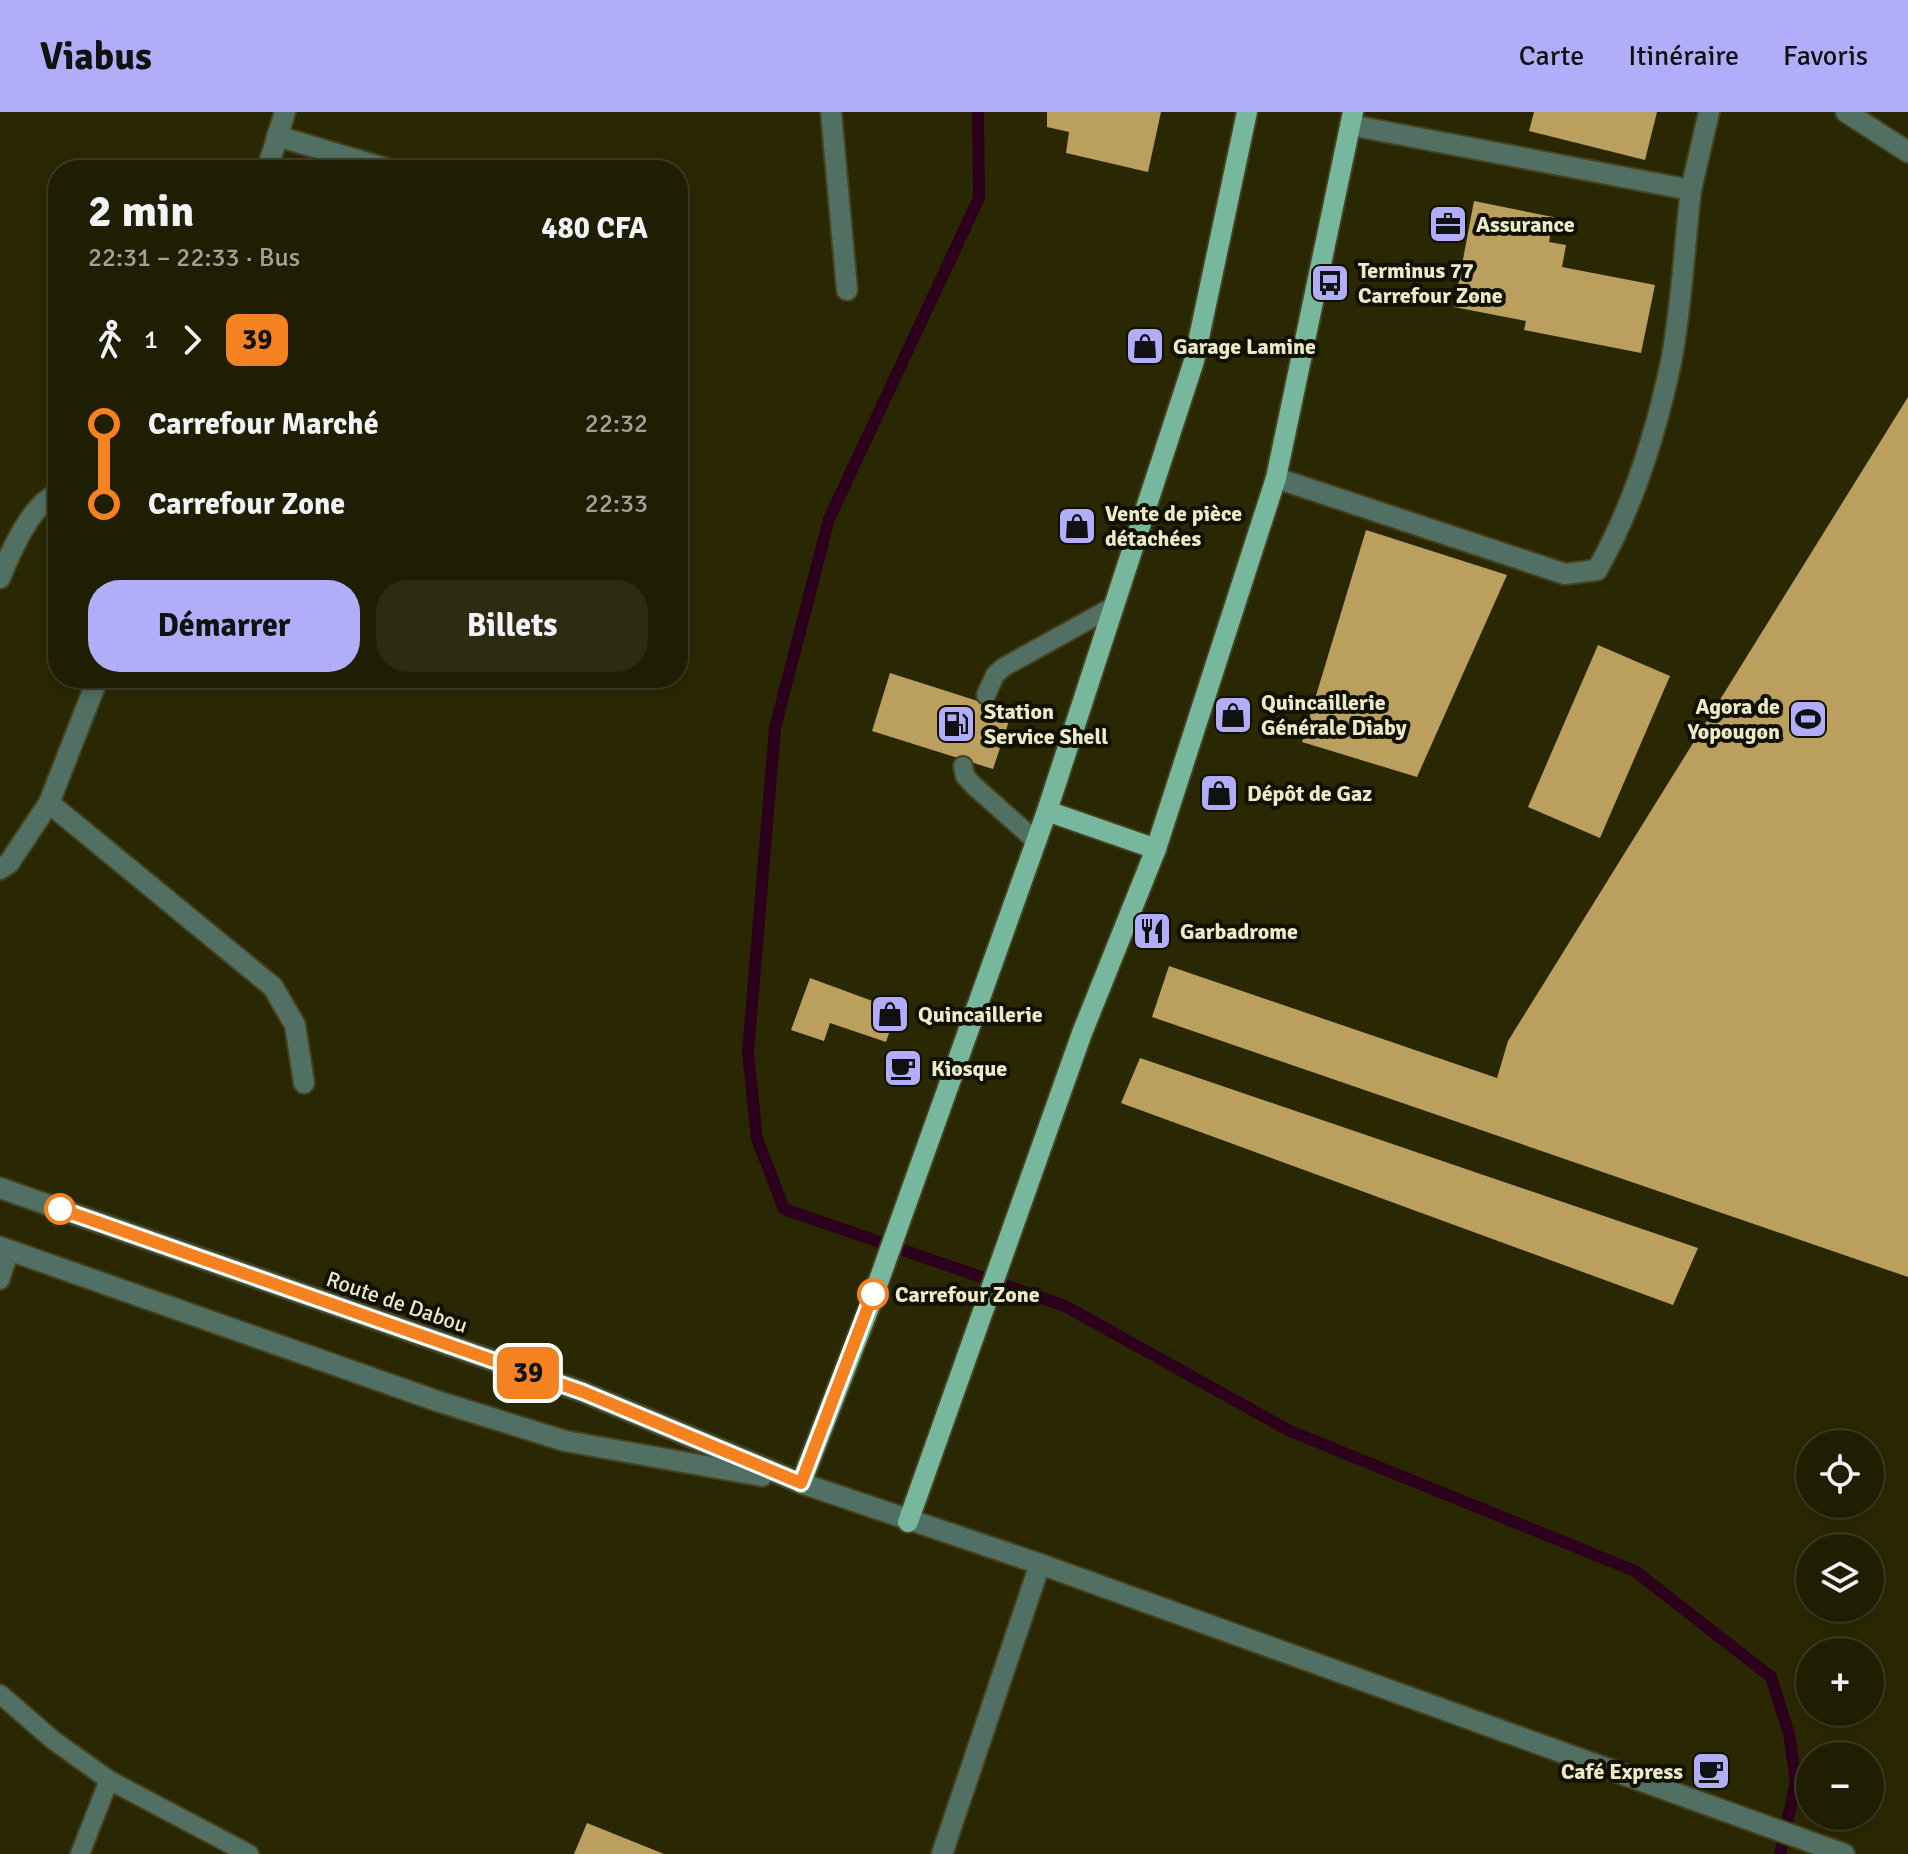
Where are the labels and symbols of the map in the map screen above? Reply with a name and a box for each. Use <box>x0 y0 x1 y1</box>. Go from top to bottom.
office icon: Assurance <box>1427 203 1469 245</box>
place label: Assurance <box>1476 211 1575 238</box>
place label: Terminus 77 Carrefour Zone <box>1358 257 1503 309</box>
bus stop icon: Terminus 77 Carrefour Zone <box>1309 262 1351 304</box>
shop icon: Garage Lamine <box>1124 325 1166 367</box>
place label: Garage Lamine <box>1173 333 1316 360</box>
place label: Vente de pièce détachées <box>1105 500 1242 552</box>
shop icon: Vente de pièce détachées <box>1056 505 1098 547</box>
place label: Quincaillerie Générale Diaby <box>1261 689 1407 741</box>
place label: Agora de Yopougon <box>1686 693 1780 745</box>
shop icon: Quincaillerie Générale Diaby <box>1212 694 1254 736</box>
place label: Station Service Shell <box>984 698 1108 750</box>
sports icon: Agora de Yopougon <box>1787 698 1829 740</box>
fuel station icon: Station Service Shell <box>935 703 977 745</box>
shop icon: Dépôt de Gaz <box>1198 772 1240 814</box>
place label: Dépôt de Gaz <box>1247 780 1372 807</box>
restaurant icon: Garbadrome <box>1131 910 1173 952</box>
place label: Garbadrome <box>1180 918 1298 945</box>
shop icon: Quincaillerie <box>869 993 911 1035</box>
place label: Quincaillerie <box>918 1001 1043 1028</box>
cafe icon: Kiosque <box>882 1047 924 1089</box>
place label: Kiosque <box>931 1055 1007 1082</box>
unlabelled marker <box>45 1194 75 1224</box>
street label: Route de Dabou <box>323 1265 471 1339</box>
marker: Carrefour Zone <box>858 1279 888 1309</box>
place label: Carrefour Zone <box>895 1281 1040 1308</box>
line badge: 39 <box>492 1347 564 1399</box>
cafe icon: Café Express <box>1690 1750 1732 1792</box>
place label: Café Express <box>1561 1758 1683 1785</box>

